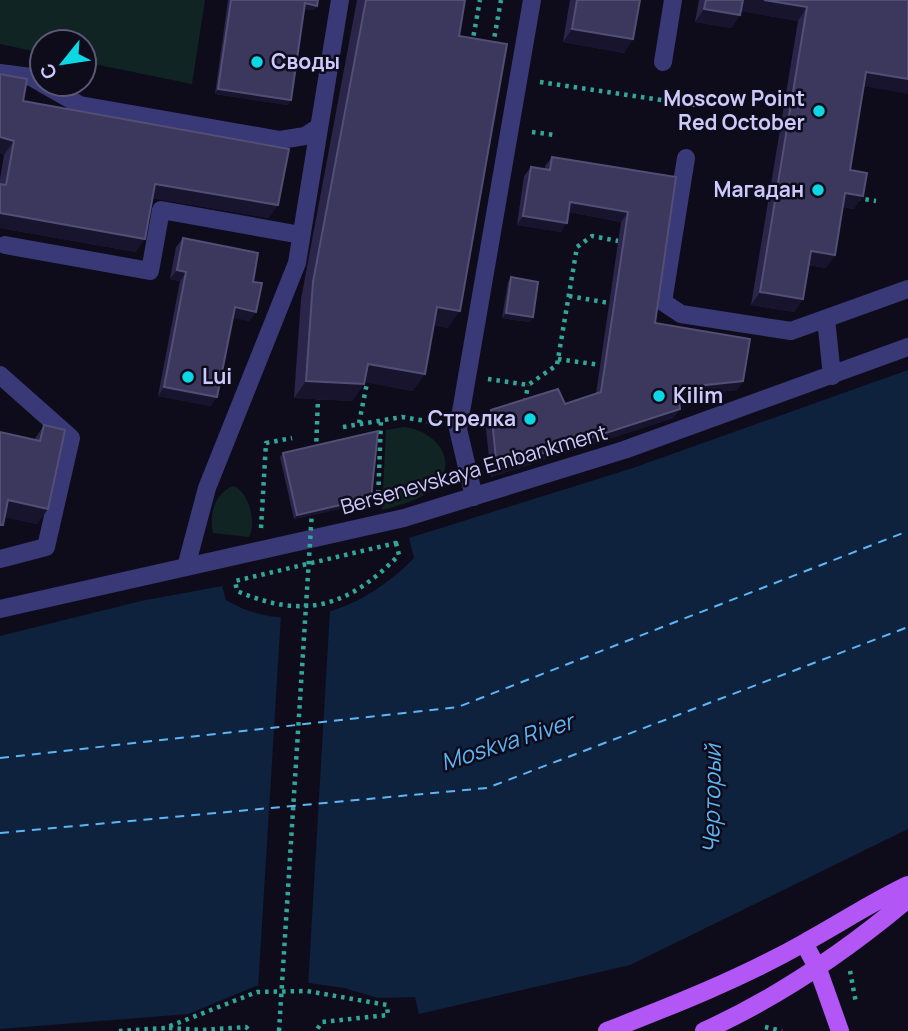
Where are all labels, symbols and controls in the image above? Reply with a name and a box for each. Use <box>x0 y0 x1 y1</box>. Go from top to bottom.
north arrow <box>28 28 98 98</box>
place label: Своды <box>271 47 340 75</box>
marker: Своды <box>249 54 265 70</box>
text: С <box>34 59 63 84</box>
place label: Moscow Point Red October <box>663 84 805 136</box>
marker: Moscow Point Red October <box>811 103 827 119</box>
place label: Магадан <box>714 175 804 203</box>
marker: Магадан <box>810 182 826 198</box>
place label: Lui <box>202 362 232 390</box>
marker: Lui <box>180 369 196 385</box>
place label: Kilim <box>673 381 723 409</box>
marker: Kilim <box>651 388 667 404</box>
place label: Стрелка <box>428 404 516 432</box>
marker: Стрелка <box>522 411 538 427</box>
street label: Bersenevskaya Embankment <box>337 418 610 521</box>
water label: Moskva River <box>436 704 580 778</box>
water label: Черторый <box>694 742 728 854</box>

